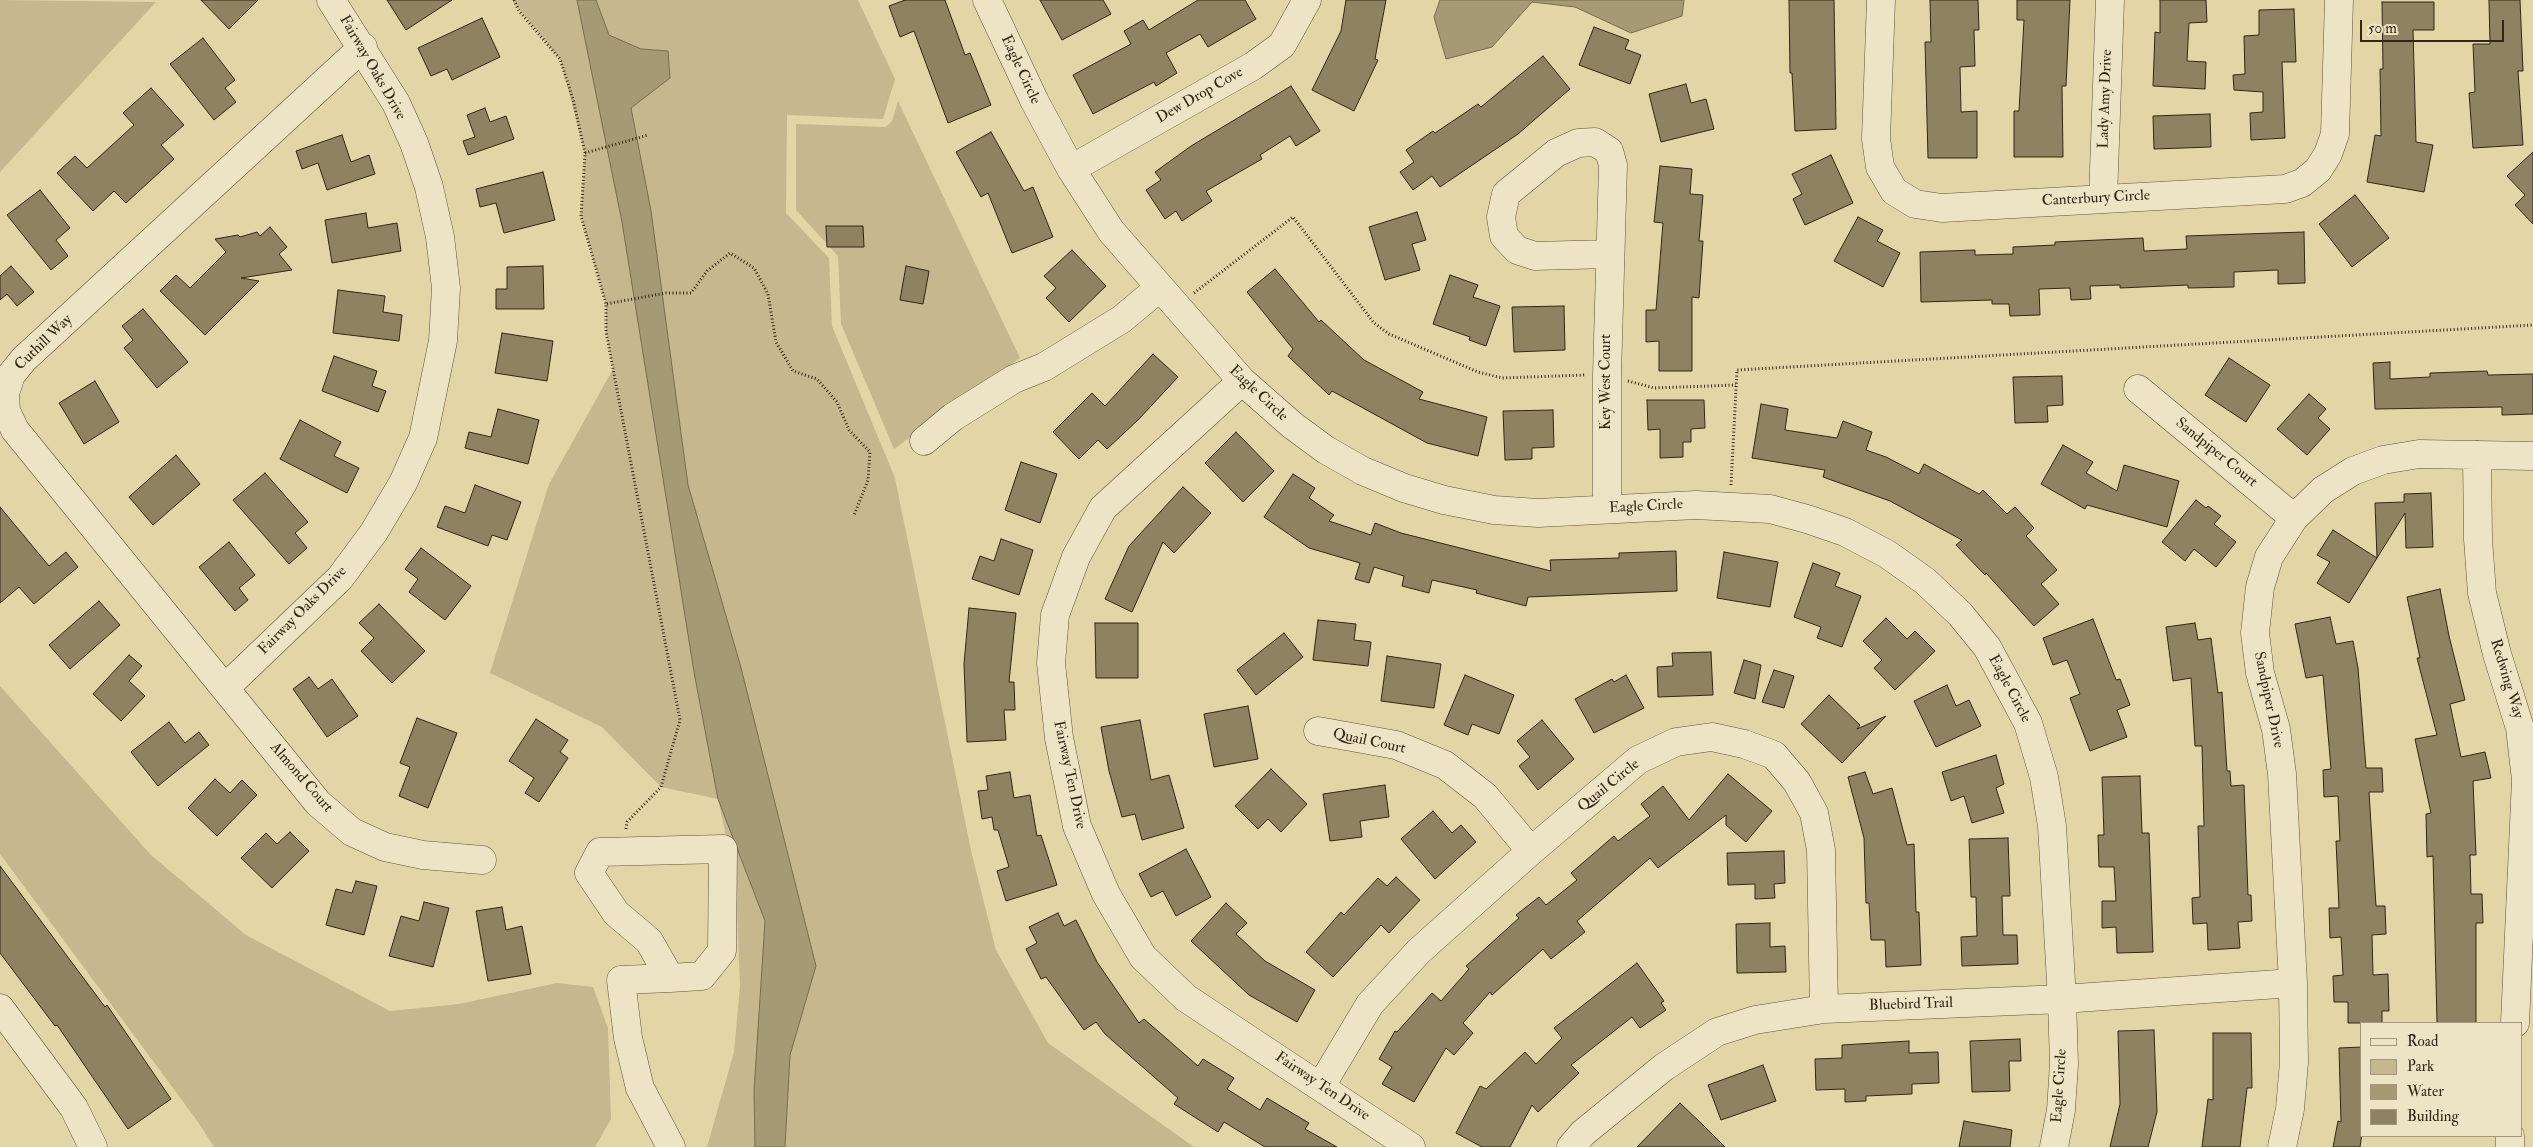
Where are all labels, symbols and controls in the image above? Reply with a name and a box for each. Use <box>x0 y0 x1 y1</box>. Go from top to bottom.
scale bar <box>2363 10 2507 42</box>
street label: Fairway Oaks Drive <box>335 12 409 124</box>
text: 50 m <box>2368 19 2397 38</box>
street label: Eagle Circle <box>996 33 1044 107</box>
street label: Lady Amy Drive <box>2095 49 2117 149</box>
street label: Dew Drop Cove <box>1153 64 1247 128</box>
street label: Canterbury Circle <box>2041 187 2151 211</box>
street label: Cuthill Way <box>12 311 76 375</box>
street label: Key West Court <box>1598 334 1616 430</box>
street label: Eagle Circle <box>1225 362 1291 426</box>
street label: Sandpiper Court <box>2171 415 2261 491</box>
street label: Eagle Circle <box>1609 496 1683 518</box>
street label: Fairway Oaks Drive <box>255 563 351 659</box>
street label: Redwing Way <box>2485 637 2527 721</box>
street label: Sandpiper Drive <box>2249 650 2287 750</box>
street label: Eagle Circle <box>1984 652 2034 726</box>
street label: Fairway Ten Drive <box>1049 719 1089 831</box>
street label: Quail Court <box>1331 726 1407 758</box>
street label: Almond Court <box>266 739 336 817</box>
street label: Quail Circle <box>1575 756 1643 816</box>
street label: Bluebird Trail <box>1869 995 1953 1015</box>
legend <box>2360 1022 2523 1137</box>
text: Road <box>2407 1032 2438 1051</box>
street label: Eagle Circle <box>2048 1048 2072 1124</box>
street label: Fairway Ten Drive <box>1271 1049 1373 1125</box>
text: Park <box>2407 1057 2434 1076</box>
text: Water <box>2407 1082 2444 1101</box>
text: Building <box>2407 1107 2459 1126</box>

